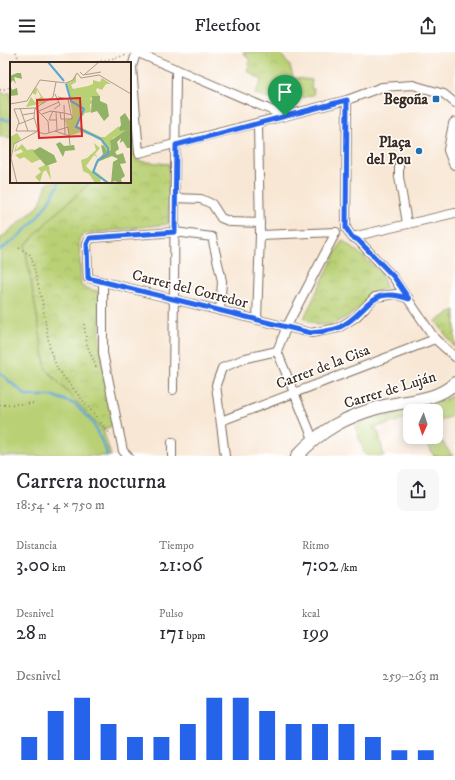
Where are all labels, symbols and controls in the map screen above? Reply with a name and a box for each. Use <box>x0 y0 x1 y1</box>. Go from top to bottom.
icon: menu <box>16 15 38 37</box>
text: Fleetfoot <box>195 15 260 37</box>
icon: share <box>417 15 439 37</box>
inset map <box>10 62 131 183</box>
pin <box>268 75 302 116</box>
icon: arrive <box>274 81 296 103</box>
place label: Begoña <box>383 90 429 109</box>
marker: Begoña <box>431 94 441 104</box>
place label: Plaça del Pou <box>367 133 412 169</box>
marker: Plaça del Pou <box>414 146 424 156</box>
street label: Carrer del Corredor <box>130 265 250 313</box>
street label: Carrer de la Cisa <box>274 340 373 394</box>
street label: Carrer de Luján <box>342 367 438 413</box>
north arrow <box>403 404 443 444</box>
map controls <box>403 404 443 444</box>
text: Carrera nocturna <box>16 468 166 495</box>
button: share <box>397 469 439 511</box>
text: 18:54 · 4 × 750 m <box>16 497 105 513</box>
text: Distancia <box>16 539 57 553</box>
text: Tiempo <box>159 539 194 553</box>
text: Ritmo <box>302 539 329 553</box>
text: 3.00 <box>16 553 50 578</box>
text: 21:06 <box>159 553 203 578</box>
text: 7:02 <box>302 553 338 578</box>
text: km <box>50 561 66 575</box>
text: /km <box>338 561 357 575</box>
text: Desnivel <box>16 607 54 621</box>
text: Pulso <box>159 607 183 621</box>
text: kcal <box>302 607 320 621</box>
text: 28 <box>16 621 36 646</box>
text: 171 <box>159 621 184 646</box>
text: 199 <box>302 621 329 646</box>
text: m <box>36 629 46 643</box>
text: bpm <box>184 629 206 643</box>
text: Desnivel <box>16 668 61 684</box>
text: 259–263 m <box>382 668 439 684</box>

